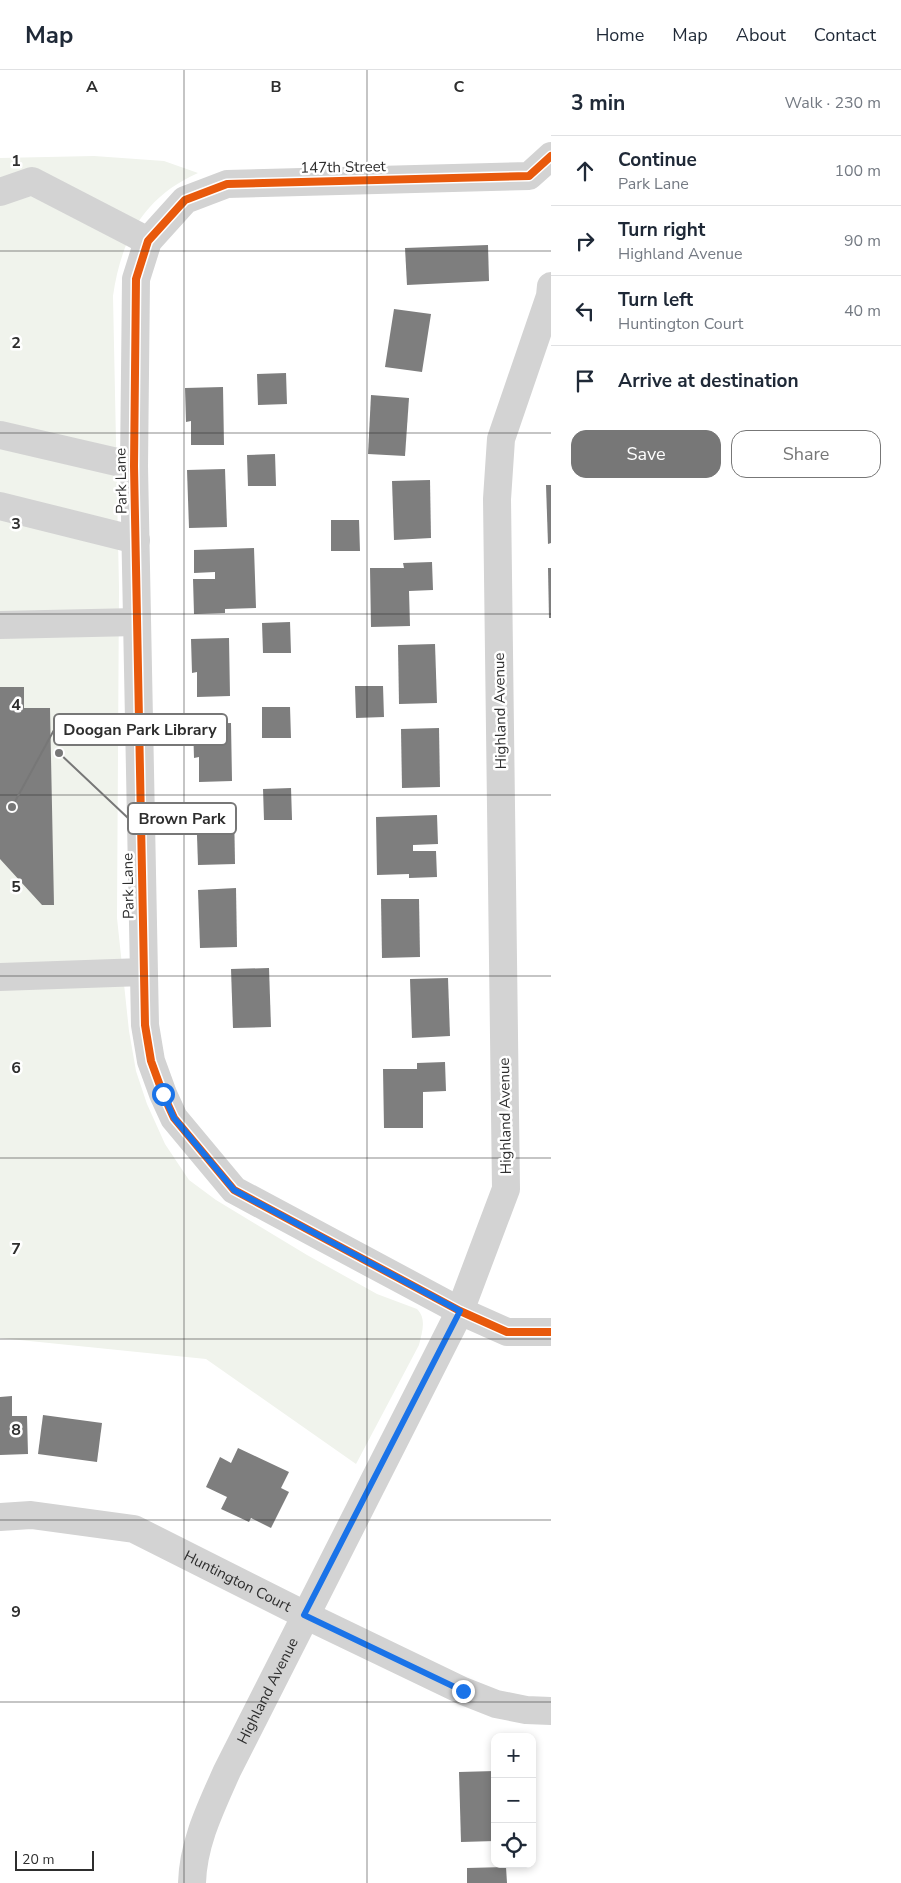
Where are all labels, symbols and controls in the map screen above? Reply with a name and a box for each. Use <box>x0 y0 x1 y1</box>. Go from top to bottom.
text: Map <box>25 19 73 51</box>
text: Home <box>596 23 644 47</box>
text: Map <box>672 23 708 47</box>
text: About <box>736 23 786 47</box>
text: Contact <box>814 23 876 47</box>
text: A <box>86 76 98 98</box>
text: B <box>270 76 282 98</box>
text: C <box>454 76 465 98</box>
text: 3 min <box>571 89 625 117</box>
text: Walk · 230 m <box>785 92 881 114</box>
text: Continue <box>618 147 697 173</box>
text: 1 <box>11 150 21 172</box>
street label: 147th Street <box>300 156 387 178</box>
icon: ahead <box>571 157 599 185</box>
text: 100 m <box>834 160 881 182</box>
text: Park Lane <box>618 173 689 195</box>
text: Turn right <box>618 217 705 243</box>
icon: right <box>571 227 599 255</box>
text: 90 m <box>844 230 881 252</box>
text: Highland Avenue <box>618 243 743 265</box>
text: Turn left <box>618 287 693 313</box>
icon: left <box>571 297 599 325</box>
text: 40 m <box>844 300 881 322</box>
text: Huntington Court <box>618 313 743 335</box>
text: 2 <box>11 332 21 354</box>
icon: arrive <box>571 367 599 395</box>
text: Arrive at destination <box>618 368 799 394</box>
button: Save <box>571 430 721 478</box>
button: Share <box>731 430 881 478</box>
street label: Park Lane <box>110 448 132 514</box>
text: 3 <box>11 513 21 535</box>
street label: Highland Avenue <box>489 652 511 770</box>
text: 4 <box>11 694 21 716</box>
callout: Doogan Park Library <box>54 714 227 745</box>
text: Doogan Park Library <box>63 719 217 741</box>
callout: Brown Park <box>128 803 236 834</box>
text: Brown Park <box>138 808 226 830</box>
street label: Park Lane <box>117 853 139 919</box>
text: 5 <box>11 876 21 898</box>
text: 6 <box>11 1057 21 1079</box>
street label: Highland Avenue <box>494 1057 516 1175</box>
route start <box>152 1083 175 1106</box>
text: 7 <box>11 1238 21 1260</box>
text: 8 <box>11 1419 21 1441</box>
street label: Huntington Court <box>181 1546 295 1617</box>
text: 9 <box>11 1601 21 1623</box>
street label: Highland Avenue <box>232 1634 303 1748</box>
route end <box>452 1680 475 1703</box>
map controls <box>491 1733 536 1868</box>
button: + <box>491 1733 536 1778</box>
button: − <box>491 1778 536 1823</box>
button: locate <box>491 1823 536 1868</box>
scale bar <box>15 1848 94 1871</box>
text: 20 m <box>22 1850 54 1869</box>

